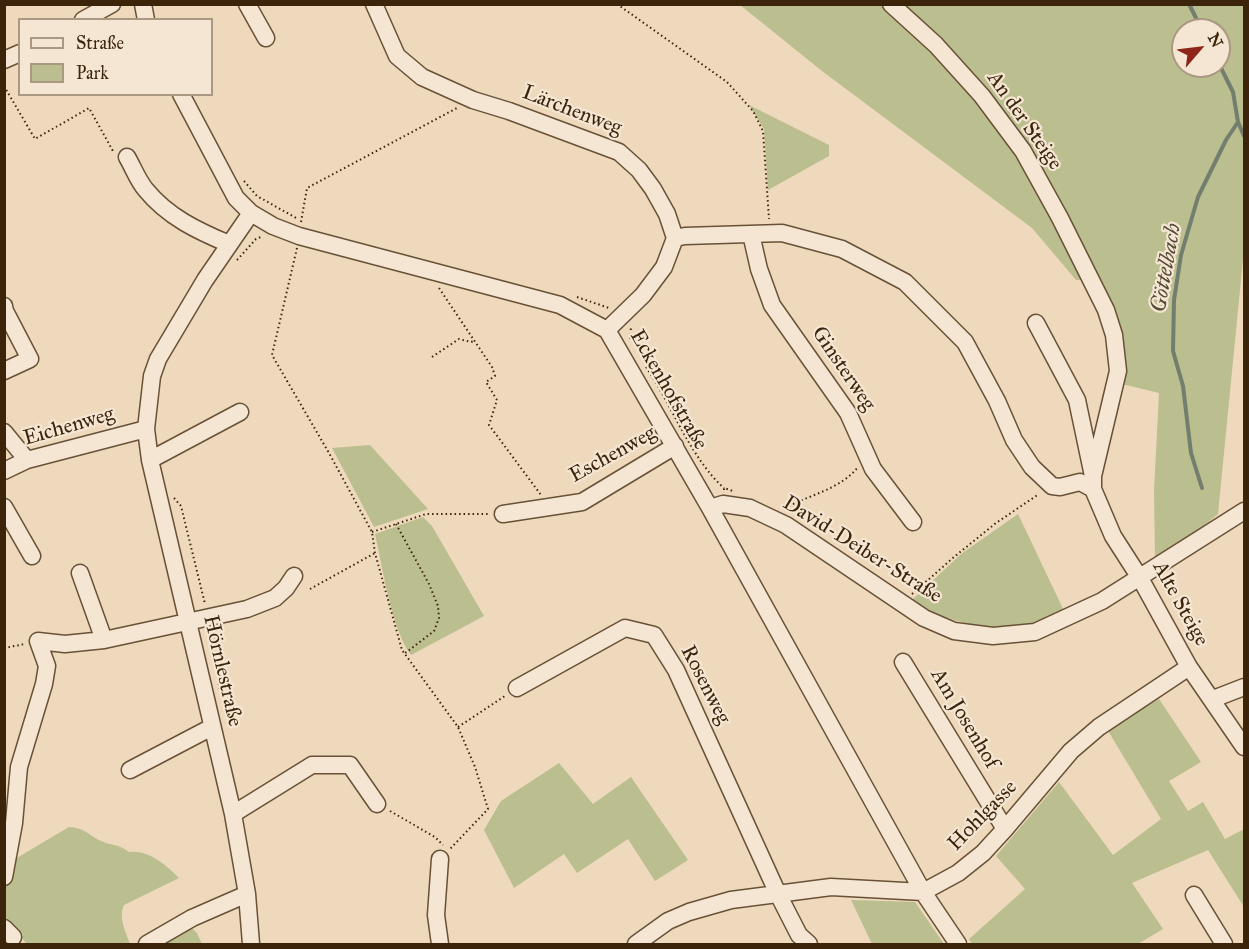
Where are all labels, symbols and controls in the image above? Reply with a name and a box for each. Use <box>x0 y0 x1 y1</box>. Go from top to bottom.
legend <box>18 18 213 96</box>
north arrow <box>1171 18 1231 78</box>
text: N <box>1204 30 1227 51</box>
text: Straße <box>76 32 124 54</box>
text: Park <box>76 62 109 84</box>
street label: An der Steige <box>981 67 1067 175</box>
street label: Lärchenweg <box>519 80 625 142</box>
water label: Göttelbach <box>1146 221 1188 315</box>
street label: Ginsterweg <box>806 322 880 416</box>
street label: Eckenhofstraße <box>623 326 713 454</box>
street label: Eichenweg <box>21 402 117 452</box>
street label: Eschenweg <box>565 421 661 489</box>
street label: David-Deiber-Straße <box>778 491 946 609</box>
street label: Alte Steige <box>1146 557 1214 651</box>
street label: Hörnlestraße <box>197 613 247 729</box>
street label: Rosenweg <box>674 641 736 729</box>
street label: Am Josenhof <box>924 664 1004 774</box>
street label: Hohlgasse <box>943 775 1023 857</box>

